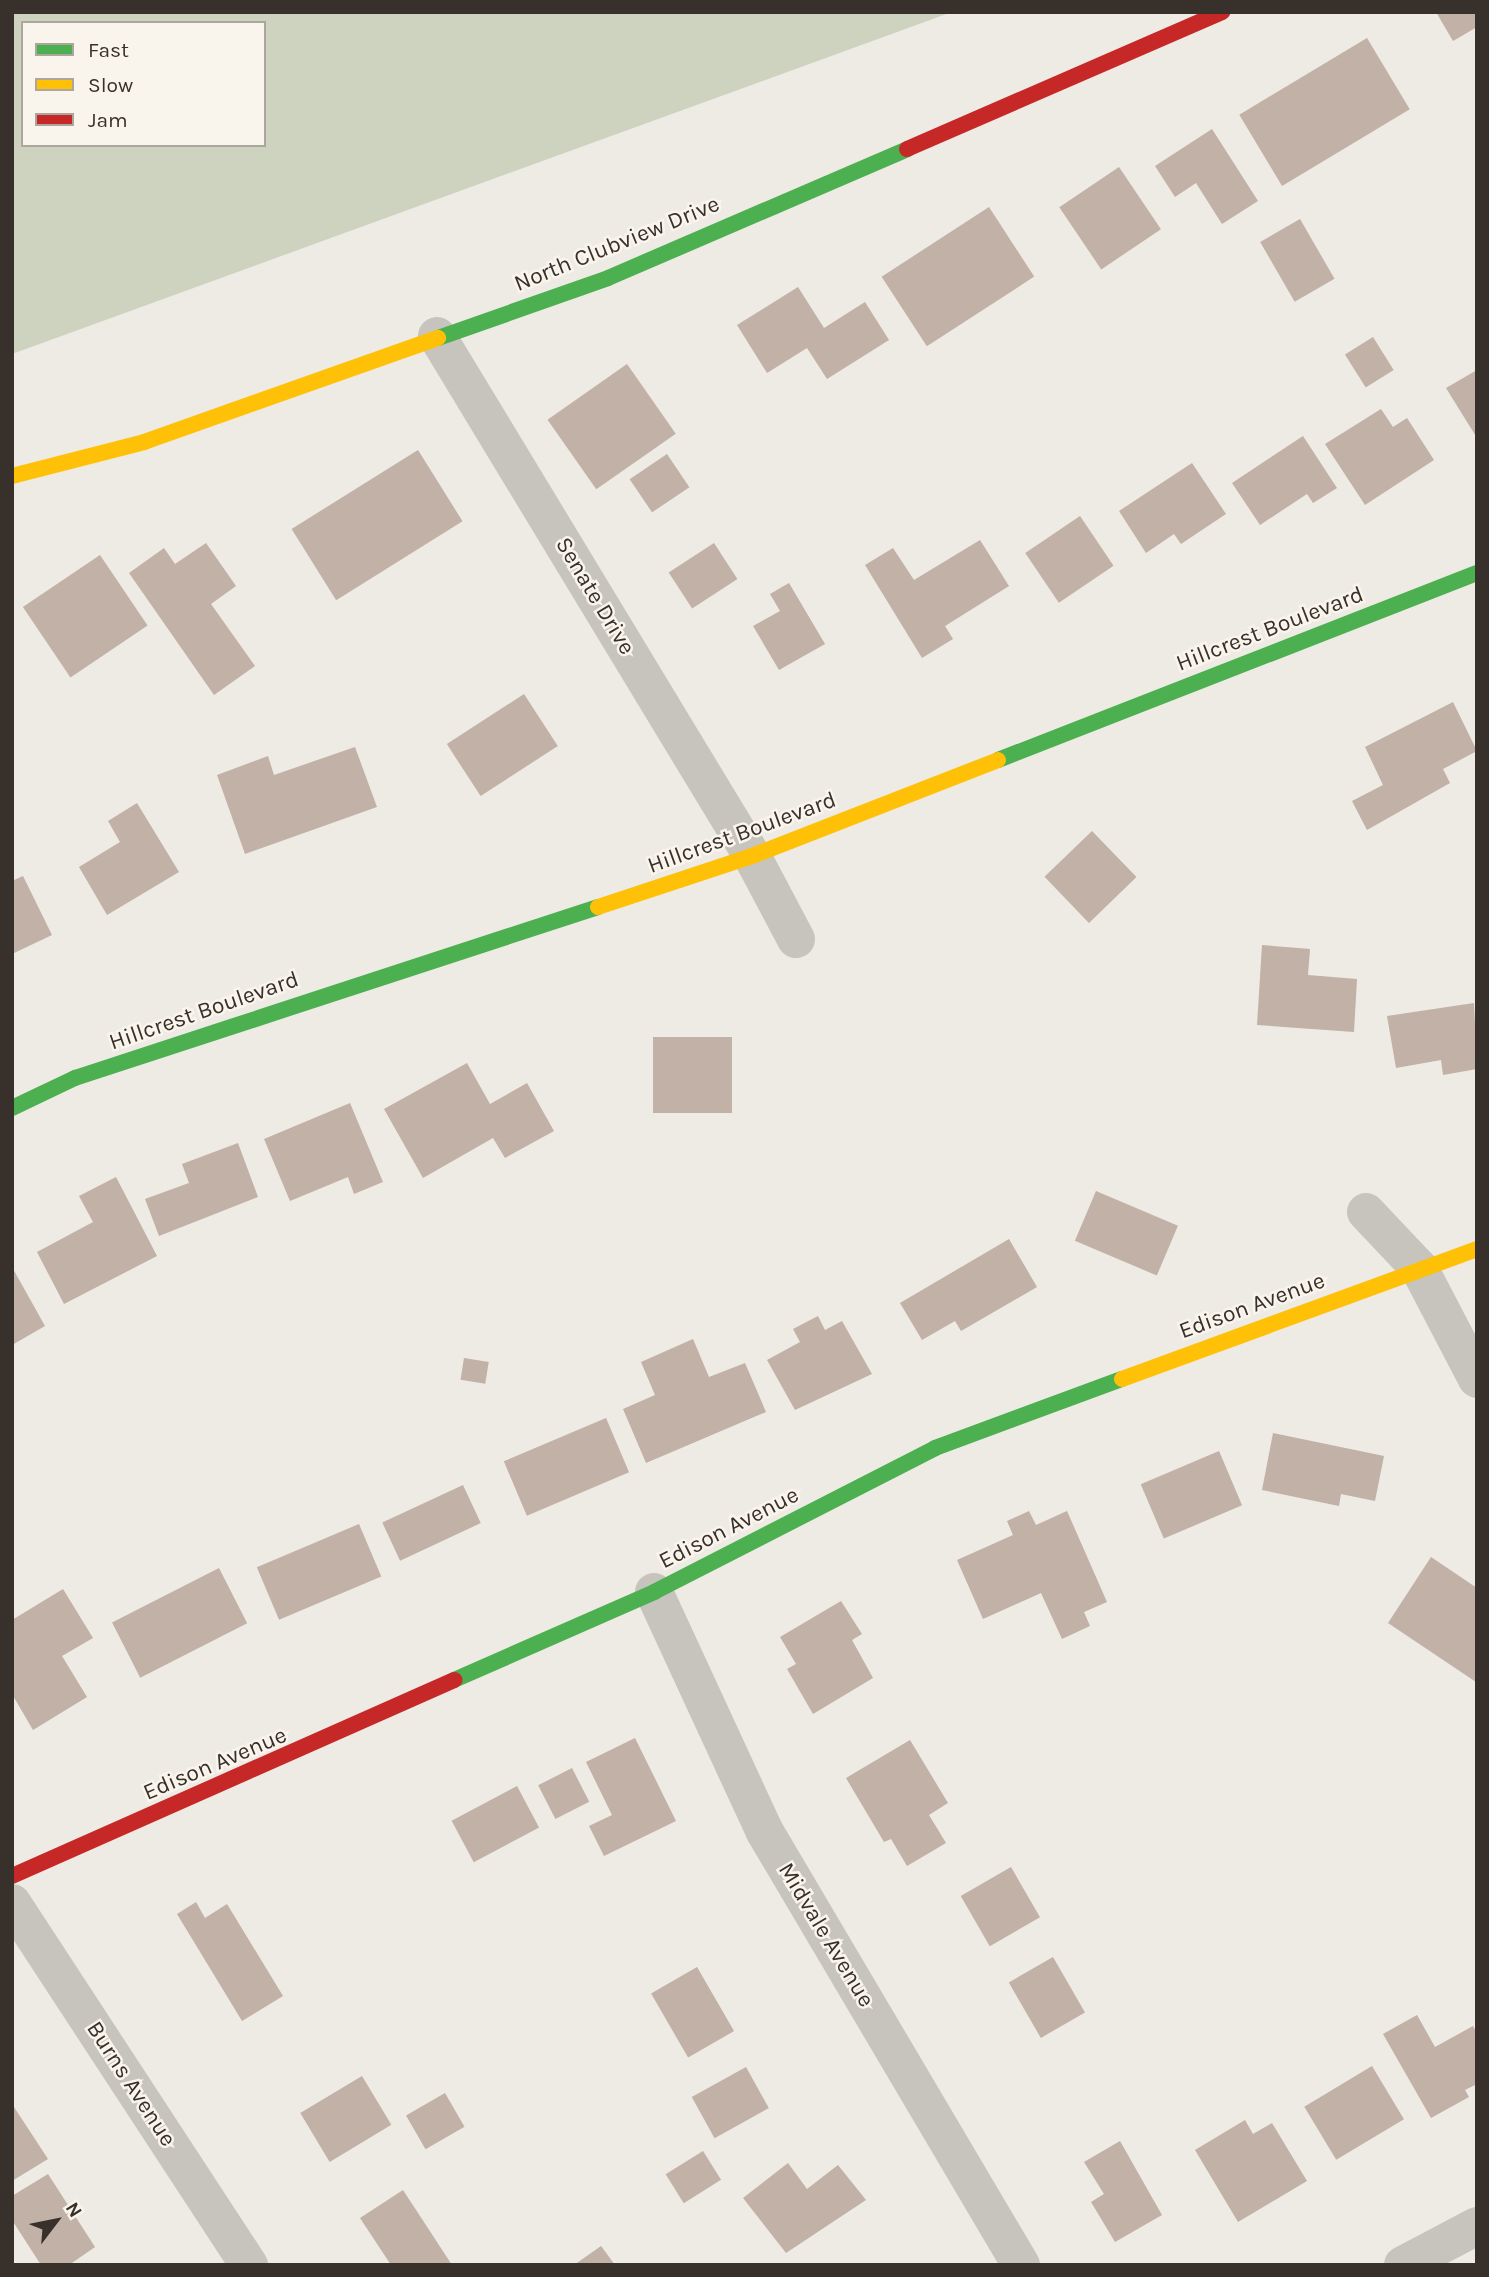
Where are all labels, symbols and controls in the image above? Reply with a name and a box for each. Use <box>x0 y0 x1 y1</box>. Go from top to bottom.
legend <box>21 21 266 147</box>
text: Fast <box>88 38 129 62</box>
text: Slow <box>88 73 133 97</box>
text: Jam <box>88 108 128 132</box>
street label: North Clubview Drive <box>510 190 724 298</box>
street label: Senate Drive <box>549 532 641 660</box>
street label: Hillcrest Boulevard <box>1172 581 1368 677</box>
street label: Hillcrest Boulevard <box>644 786 840 880</box>
street label: Hillcrest Boulevard <box>106 966 302 1056</box>
street label: Edison Avenue <box>1175 1267 1329 1345</box>
street label: Edison Avenue <box>655 1481 803 1575</box>
street label: Edison Avenue <box>139 1721 291 1807</box>
street label: Midvale Avenue <box>772 1858 880 2012</box>
street label: Burns Avenue <box>80 2016 182 2152</box>
north arrow <box>21 2186 91 2256</box>
text: N <box>61 2198 87 2221</box>

